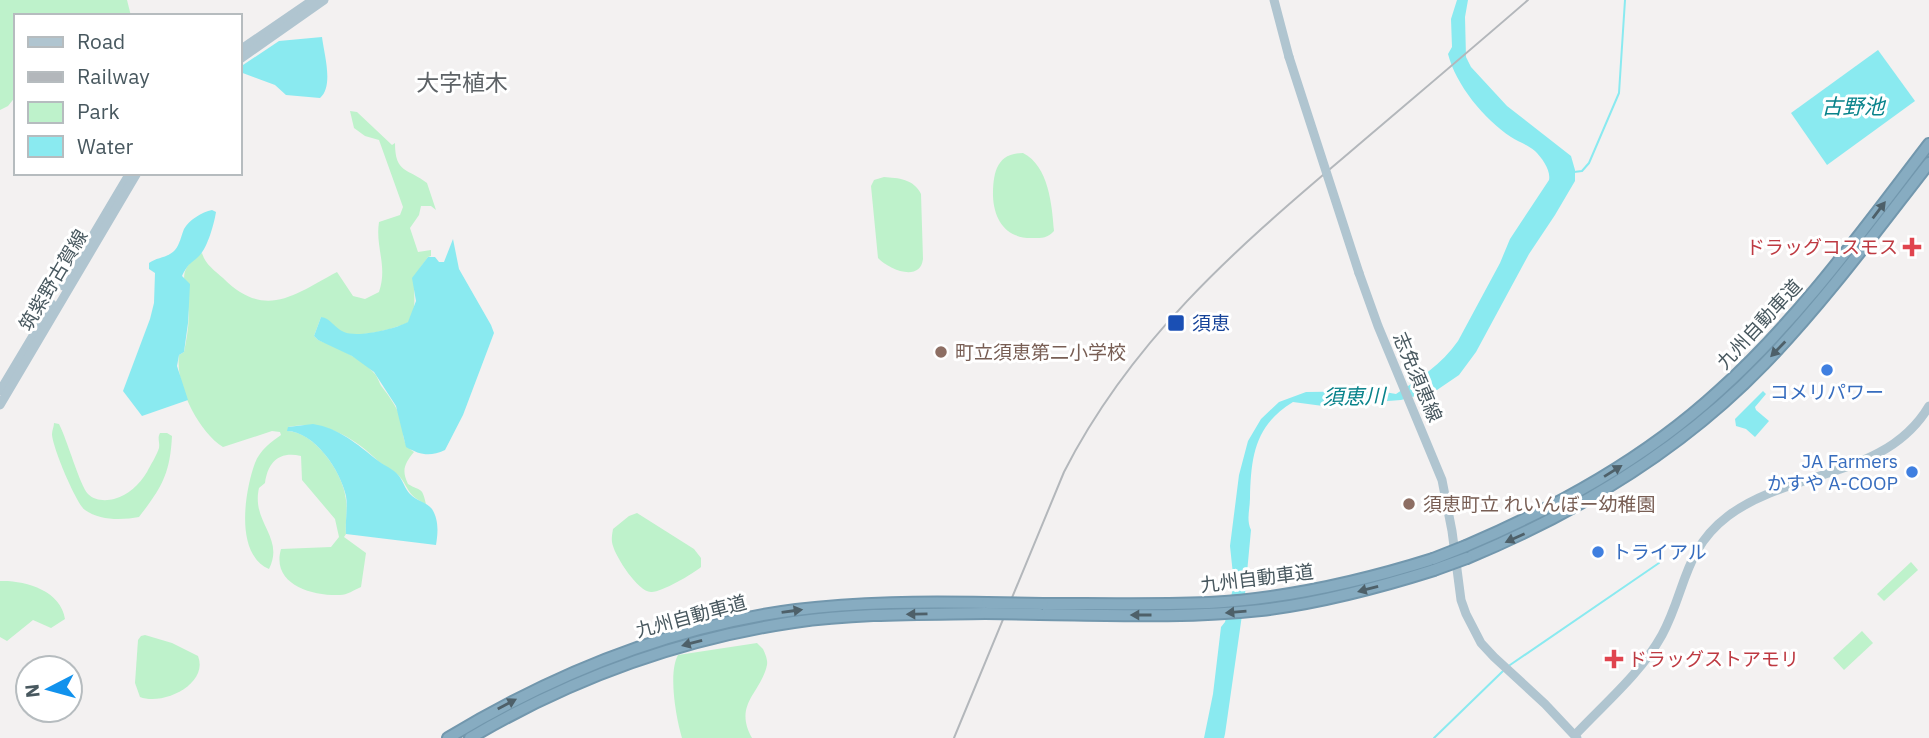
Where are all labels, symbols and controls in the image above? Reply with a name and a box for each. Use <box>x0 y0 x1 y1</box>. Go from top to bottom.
legend <box>14 14 242 175</box>
text: Road <box>77 27 125 55</box>
text: Railway <box>77 62 150 90</box>
district label: 大字植木 <box>416 67 508 97</box>
water label: 古野池 <box>1822 92 1886 120</box>
text: Park <box>77 97 120 125</box>
text: Water <box>77 132 134 160</box>
one-way arrow <box>1871 201 1886 219</box>
street label: 筑紫野古賀線 <box>13 225 93 335</box>
place label: ドラッグコスモス <box>1746 235 1898 259</box>
marker: ドラッグコスモス <box>1904 239 1920 255</box>
street label: 九州自動車道 <box>1711 274 1807 374</box>
place label: 須恵 <box>1192 311 1230 335</box>
marker: 須恵 <box>1166 313 1186 333</box>
street label: 志免須恵線 <box>1388 329 1448 425</box>
place label: 町立須恵第二小学校 <box>955 340 1126 364</box>
one-way arrow <box>1771 340 1787 357</box>
marker: 町立須恵第二小学校 <box>933 344 949 360</box>
marker: コメリパワー <box>1819 362 1835 378</box>
place label: コメリパワー <box>1770 380 1884 404</box>
water label: 須恵川 <box>1322 381 1388 411</box>
place label: JA Farmers かすや A-COOP <box>1767 449 1898 495</box>
one-way arrow <box>1604 464 1623 477</box>
marker: JA Farmers かすや A-COOP <box>1904 464 1920 480</box>
place label: 須恵町立 れいんぼー幼稚園 <box>1423 492 1656 516</box>
marker: 須恵町立 れいんぼー幼稚園 <box>1401 496 1417 512</box>
one-way arrow <box>1505 532 1526 543</box>
place label: トライアル <box>1612 540 1707 564</box>
marker: トライアル <box>1590 544 1606 560</box>
street label: 九州自動車道 <box>1199 559 1315 597</box>
one-way arrow <box>1357 584 1379 595</box>
street label: 九州自動車道 <box>633 590 749 642</box>
one-way arrow <box>781 605 803 616</box>
one-way arrow <box>1225 607 1247 618</box>
one-way arrow <box>906 608 928 620</box>
one-way arrow <box>1130 609 1152 621</box>
one-way arrow <box>681 639 702 649</box>
place label: ドラッグストアモリ <box>1628 647 1799 671</box>
marker: ドラッグストアモリ <box>1606 651 1622 667</box>
north arrow <box>14 654 84 724</box>
text: N <box>19 683 45 699</box>
one-way arrow <box>498 698 517 710</box>

